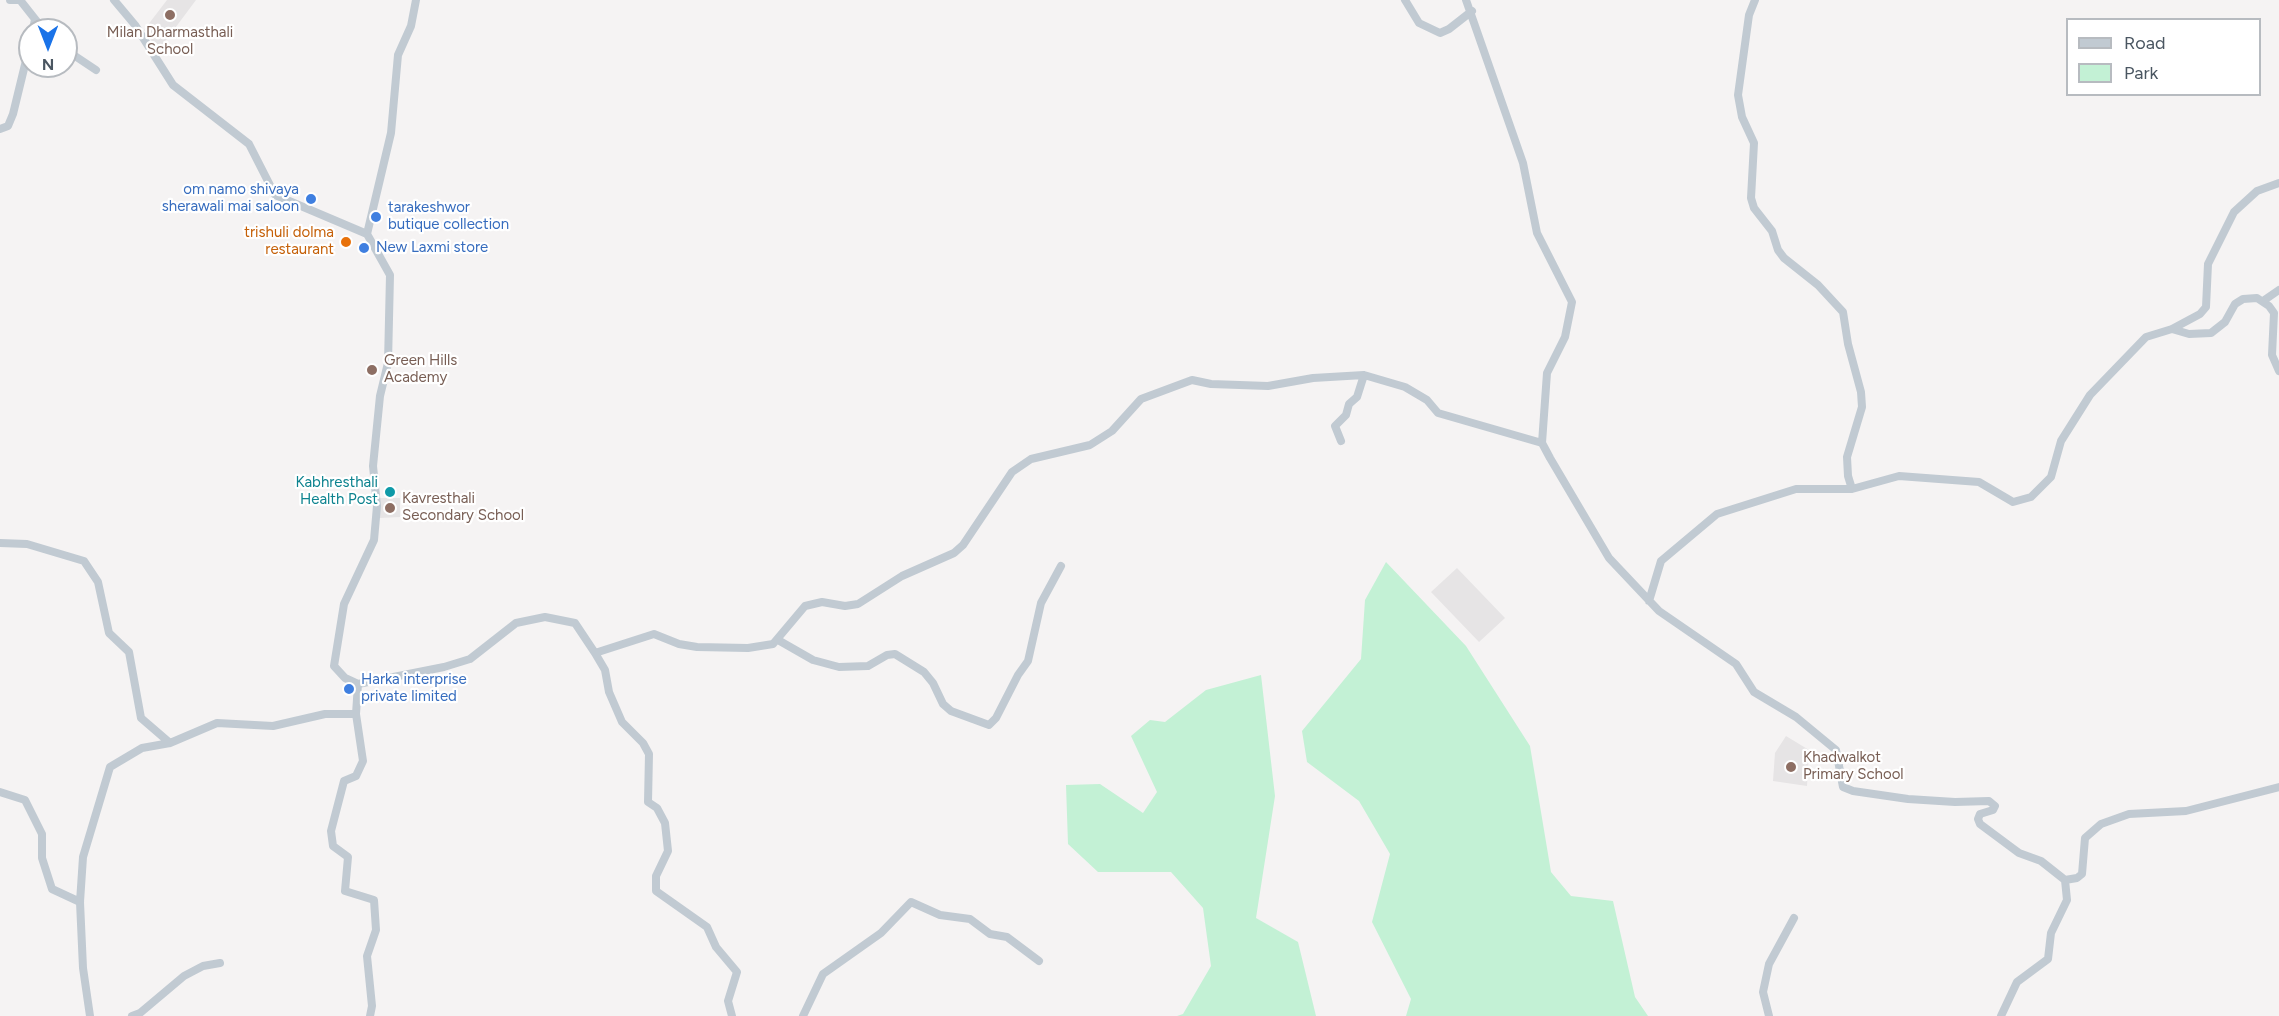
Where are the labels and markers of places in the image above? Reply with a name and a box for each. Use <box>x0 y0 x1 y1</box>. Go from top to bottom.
marker: Milan Dharmasthali School <box>163 8 177 22</box>
place label: Milan Dharmasthali School <box>107 24 233 59</box>
place label: om namo shivaya sherawali mai saloon <box>162 181 299 216</box>
marker: om namo shivaya sherawali mai saloon <box>304 192 318 206</box>
place label: tarakeshwor butique collection <box>388 199 509 234</box>
marker: tarakeshwor butique collection <box>369 210 383 224</box>
place label: trishuli dolma restaurant <box>244 224 334 259</box>
marker: trishuli dolma restaurant <box>339 235 353 249</box>
place label: New Laxmi store <box>376 239 488 257</box>
marker: New Laxmi store <box>357 241 371 255</box>
place label: Green Hills Academy <box>384 352 457 387</box>
marker: Green Hills Academy <box>365 363 379 377</box>
place label: Kabhresthali Health Post <box>295 474 378 509</box>
marker: Kabhresthali Health Post <box>383 485 397 499</box>
place label: Kavresthali Secondary School <box>402 490 524 525</box>
marker: Kavresthali Secondary School <box>383 501 397 515</box>
place label: Harka interprise private limited <box>361 671 467 706</box>
marker: Harka interprise private limited <box>342 682 356 696</box>
place label: Khadwalkot Primary School <box>1803 749 1904 784</box>
marker: Khadwalkot Primary School <box>1784 760 1798 774</box>

